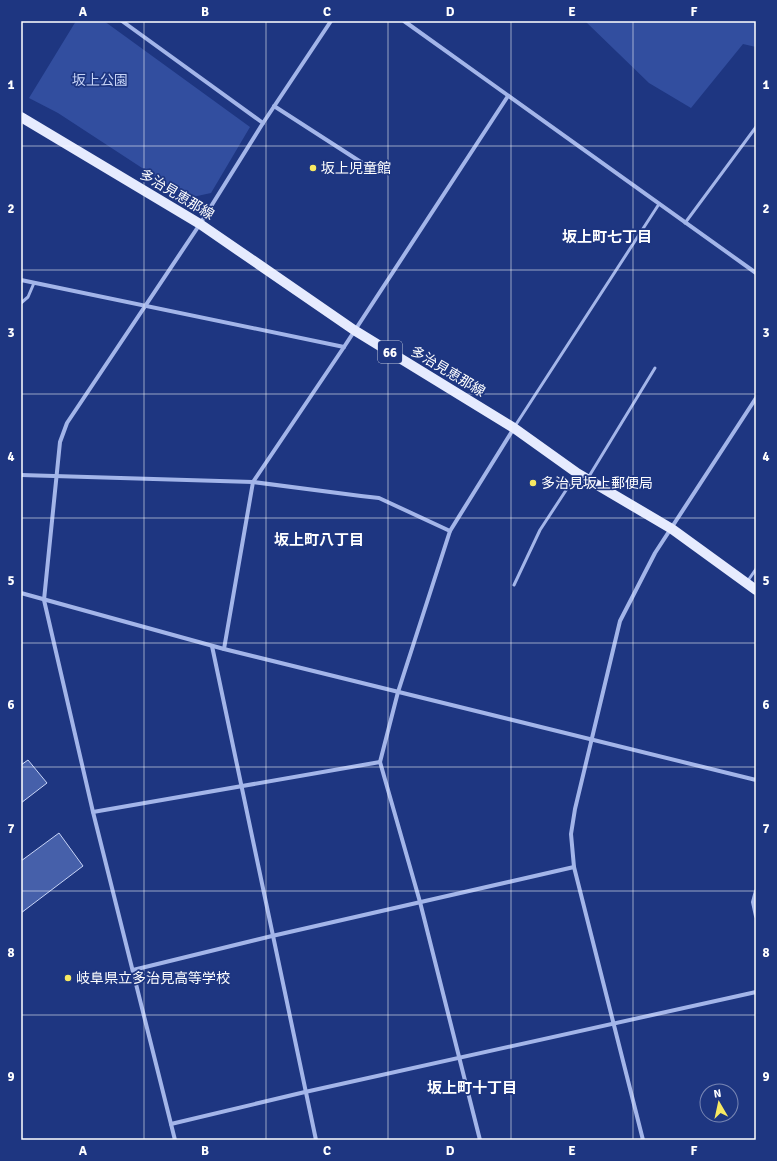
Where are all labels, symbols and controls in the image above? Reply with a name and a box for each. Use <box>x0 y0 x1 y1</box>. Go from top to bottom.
text: A <box>79 4 88 20</box>
text: B <box>201 4 209 20</box>
text: C <box>323 4 331 20</box>
text: D <box>446 4 455 20</box>
text: E <box>568 4 576 20</box>
text: F <box>691 4 698 20</box>
park label: 坂上公園 <box>72 72 128 89</box>
text: 1 <box>7 77 15 93</box>
text: 1 <box>762 77 770 93</box>
place label: 坂上児童館 <box>321 160 391 177</box>
marker: 坂上児童館 <box>308 163 318 173</box>
street label: 多治見恵那線 <box>136 166 217 223</box>
text: 2 <box>7 201 15 217</box>
text: 2 <box>762 201 770 217</box>
district label: 坂上町七丁目 <box>562 228 652 246</box>
text: 3 <box>7 325 15 341</box>
text: 3 <box>762 325 770 341</box>
road number: 66 <box>378 341 402 363</box>
street label: 多治見恵那線 <box>407 343 488 400</box>
text: 4 <box>7 449 15 465</box>
text: 4 <box>762 449 770 465</box>
place label: 多治見坂上郵便局 <box>541 475 653 492</box>
marker: 多治見坂上郵便局 <box>528 478 538 488</box>
district label: 坂上町八丁目 <box>274 531 364 549</box>
text: 5 <box>7 573 15 589</box>
text: 5 <box>762 573 770 589</box>
text: 6 <box>7 697 15 713</box>
text: 6 <box>762 697 770 713</box>
text: 7 <box>7 821 15 837</box>
text: 7 <box>762 821 770 837</box>
text: 8 <box>7 945 15 961</box>
text: 8 <box>762 945 770 961</box>
place label: 岐阜県立多治見高等学校 <box>76 970 230 987</box>
marker: 岐阜県立多治見高等学校 <box>63 973 73 983</box>
text: 9 <box>7 1069 15 1085</box>
text: 9 <box>762 1069 770 1085</box>
district label: 坂上町十丁目 <box>427 1079 517 1097</box>
north arrow <box>699 1083 739 1123</box>
text: N <box>713 1087 722 1101</box>
text: A <box>79 1143 88 1159</box>
text: B <box>201 1143 209 1159</box>
text: C <box>323 1143 331 1159</box>
text: D <box>446 1143 455 1159</box>
text: E <box>568 1143 576 1159</box>
text: F <box>691 1143 698 1159</box>

